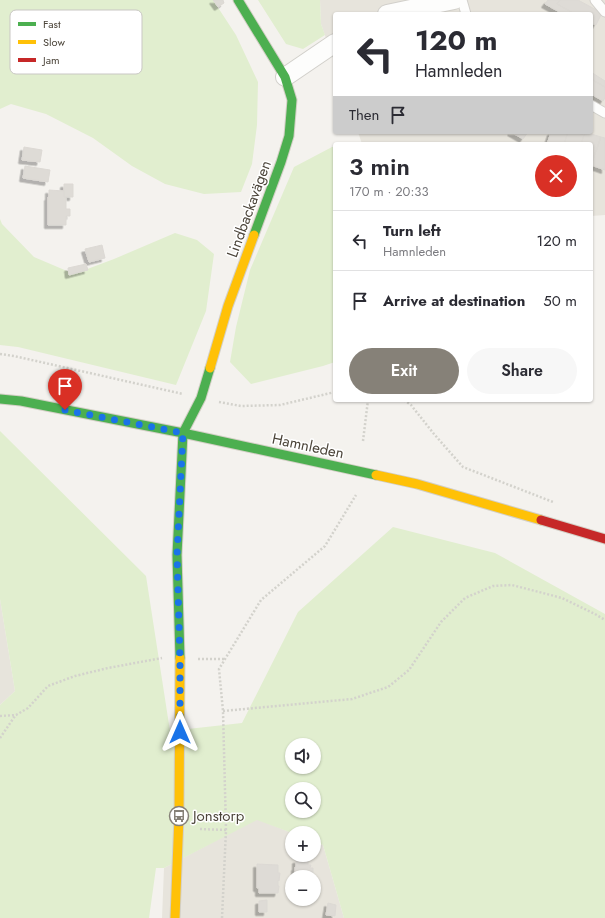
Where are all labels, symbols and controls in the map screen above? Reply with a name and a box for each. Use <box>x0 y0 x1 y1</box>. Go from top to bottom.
legend <box>10 10 142 74</box>
text: Fast <box>43 16 61 32</box>
text: 120 m <box>415 20 498 61</box>
icon: left <box>349 28 401 80</box>
text: Slow <box>43 34 65 50</box>
text: Jam <box>41 52 60 68</box>
text: Hamnleden <box>415 58 502 84</box>
text: Then <box>349 104 379 126</box>
icon: arrive <box>387 104 409 126</box>
text: 3 min <box>349 149 410 184</box>
button: close <box>535 155 577 197</box>
street label: Lindbackavägen <box>221 157 277 261</box>
text: 170 m · 20:33 <box>349 182 429 201</box>
text: Turn left <box>383 220 441 242</box>
icon: left <box>349 230 371 252</box>
text: 120 m <box>537 230 577 252</box>
text: Hamnleden <box>383 242 446 261</box>
icon: arrive <box>349 290 371 312</box>
text: Arrive at destination <box>383 290 525 312</box>
text: 50 m <box>543 290 577 312</box>
button: Exit <box>349 348 459 394</box>
button: Share <box>467 348 577 394</box>
pin <box>48 369 82 410</box>
icon: arrive <box>54 375 76 397</box>
street label: Hamnleden <box>270 428 346 464</box>
position arrow <box>159 711 201 753</box>
map controls <box>285 738 321 906</box>
button: sound <box>285 738 321 774</box>
button: search <box>285 782 321 818</box>
bus stop icon: Jonstorp <box>168 805 190 827</box>
place label: Jonstorp <box>191 805 245 827</box>
button: + <box>285 826 321 862</box>
button: − <box>285 870 321 906</box>

